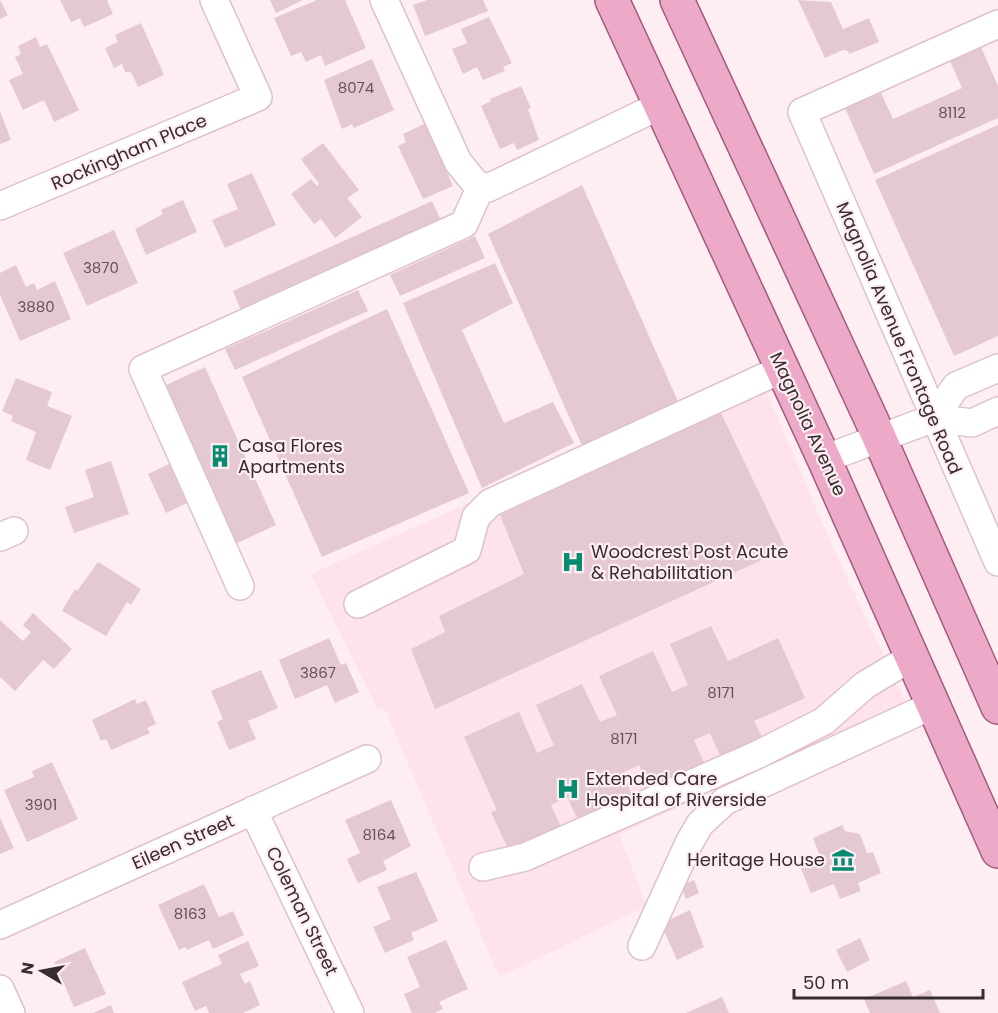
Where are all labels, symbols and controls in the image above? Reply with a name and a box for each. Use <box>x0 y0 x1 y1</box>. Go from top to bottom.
house number: 8074 <box>338 77 374 98</box>
house number: 8112 <box>938 102 966 123</box>
street label: Rockingham Place <box>47 107 211 196</box>
street label: Magnolia Avenue Frontage Road <box>831 198 968 478</box>
house number: 3870 <box>83 257 119 278</box>
house number: 3880 <box>17 296 55 317</box>
street label: Magnolia Avenue <box>764 348 853 500</box>
place label: Casa Flores Apartments <box>238 433 345 479</box>
building icon: Casa Flores Apartments <box>207 443 233 469</box>
place label: Woodcrest Post Acute & Rehabilitation <box>591 539 788 585</box>
hospital icon: Woodcrest Post Acute & Rehabilitation <box>560 549 586 575</box>
house number: 3867 <box>300 662 336 683</box>
house number: 8171 <box>707 682 735 703</box>
house number: 8171 <box>610 728 638 749</box>
place label: Extended Care Hospital of Riverside <box>586 766 767 812</box>
hospital icon: Extended Care Hospital of Riverside <box>555 776 581 802</box>
house number: 3901 <box>25 794 57 815</box>
street label: Eileen Street <box>128 808 238 875</box>
house number: 8164 <box>362 824 396 845</box>
street label: Coleman Street <box>260 842 345 980</box>
place label: Heritage House <box>687 847 825 872</box>
museum icon: Heritage House <box>830 847 856 873</box>
house number: 8163 <box>174 903 206 924</box>
north arrow <box>12 941 72 1001</box>
text: N <box>15 961 40 976</box>
scale bar <box>794 962 983 1000</box>
text: 50 m <box>803 970 849 995</box>

